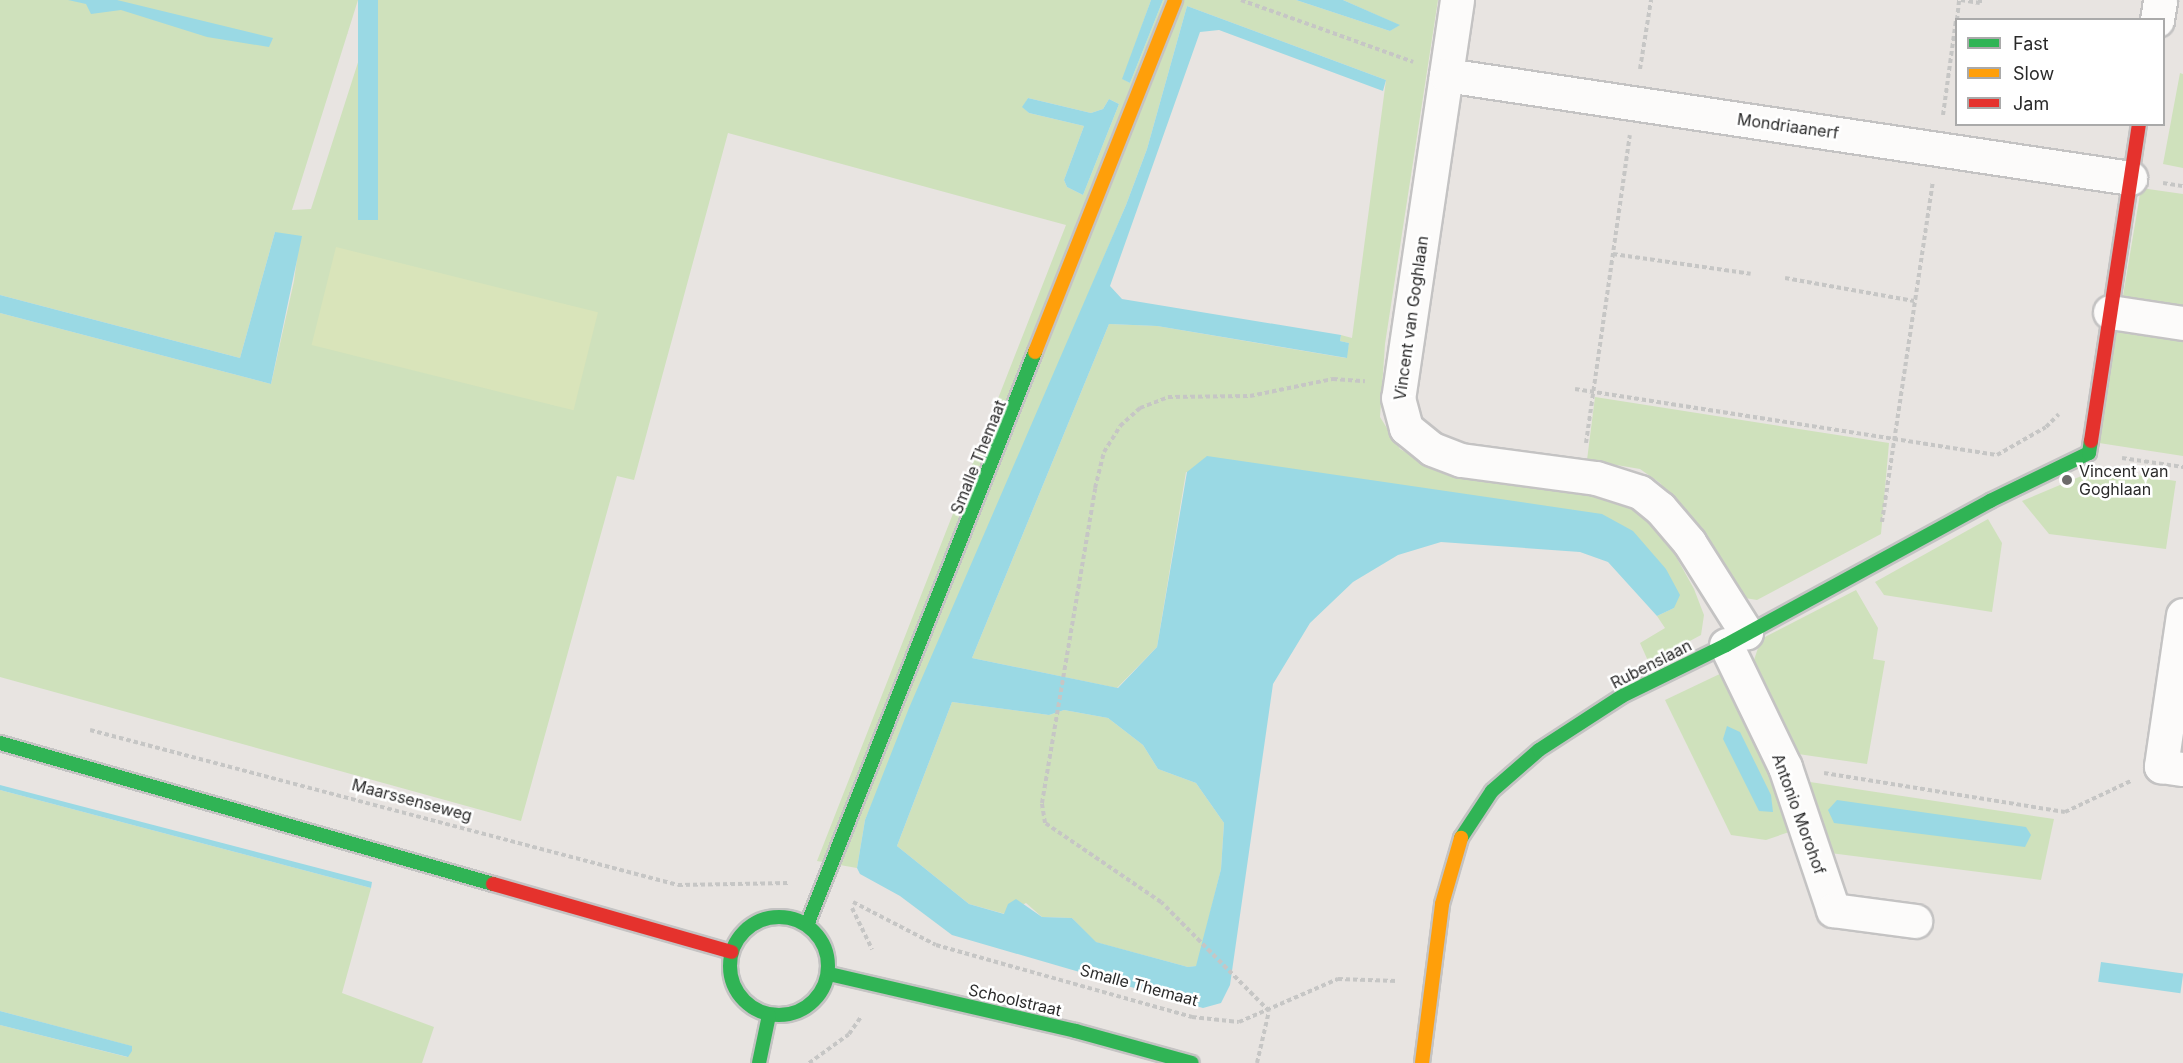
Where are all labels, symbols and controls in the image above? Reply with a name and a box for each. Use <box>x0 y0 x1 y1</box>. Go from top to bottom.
legend <box>1955 18 2165 126</box>
text: Fast <box>2013 33 2049 54</box>
text: Slow <box>2013 63 2054 84</box>
text: Jam <box>2013 93 2049 114</box>
street label: Mondriaanerf <box>1736 109 1840 143</box>
street label: Vincent van Goghlaan <box>1390 234 1432 402</box>
street label: Smalle Themaat <box>946 397 1010 517</box>
place label: Vincent van Goghlaan <box>2079 461 2168 499</box>
marker: Vincent van Goghlaan <box>2060 473 2074 487</box>
street label: Rubenslaan <box>1607 635 1695 693</box>
street label: Antonio Morohof <box>1768 751 1830 877</box>
street label: Maarssenseweg <box>350 775 474 825</box>
street label: Smalle Themaat <box>1078 960 1200 1010</box>
street label: Schoolstraat <box>967 980 1063 1020</box>

